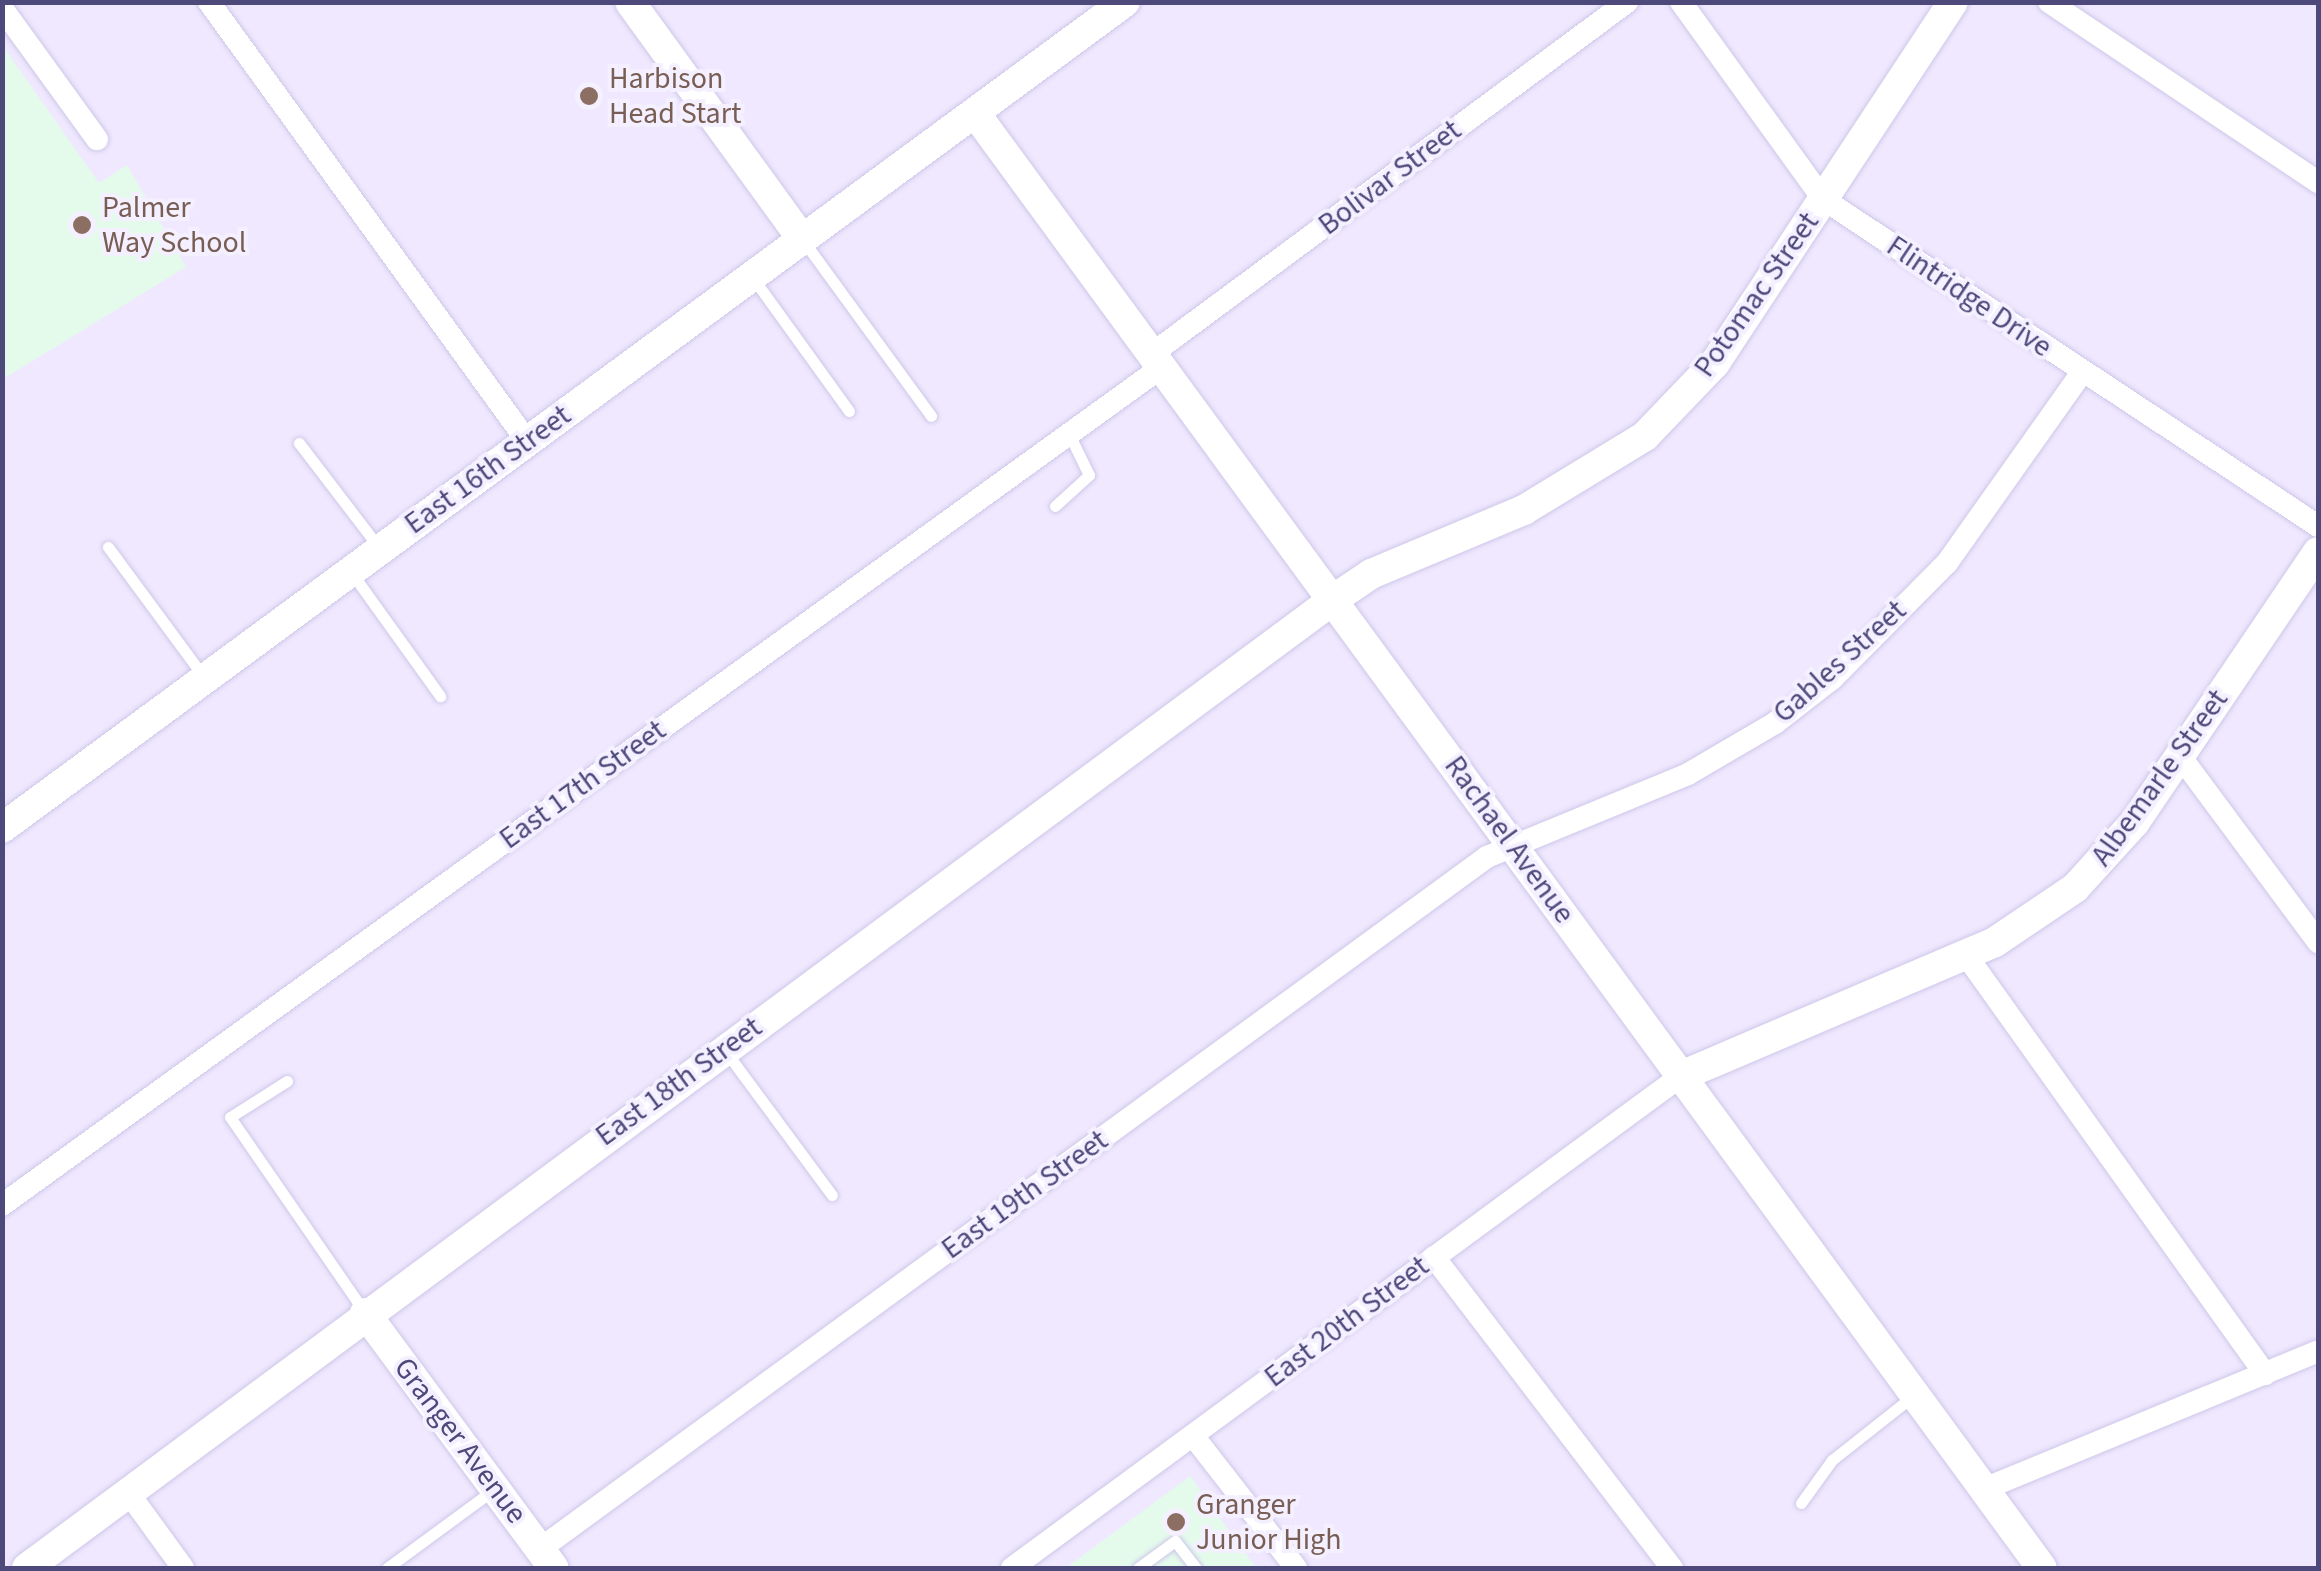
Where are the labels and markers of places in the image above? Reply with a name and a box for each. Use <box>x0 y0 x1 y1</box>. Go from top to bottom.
place label: Harbison Head Start <box>609 61 741 132</box>
marker: Harbison Head Start <box>578 85 600 107</box>
place label: Palmer Way School <box>102 190 246 260</box>
marker: Palmer Way School <box>71 214 93 236</box>
place label: Granger Junior High <box>1196 1487 1342 1558</box>
marker: Granger Junior High <box>1165 1511 1187 1533</box>

